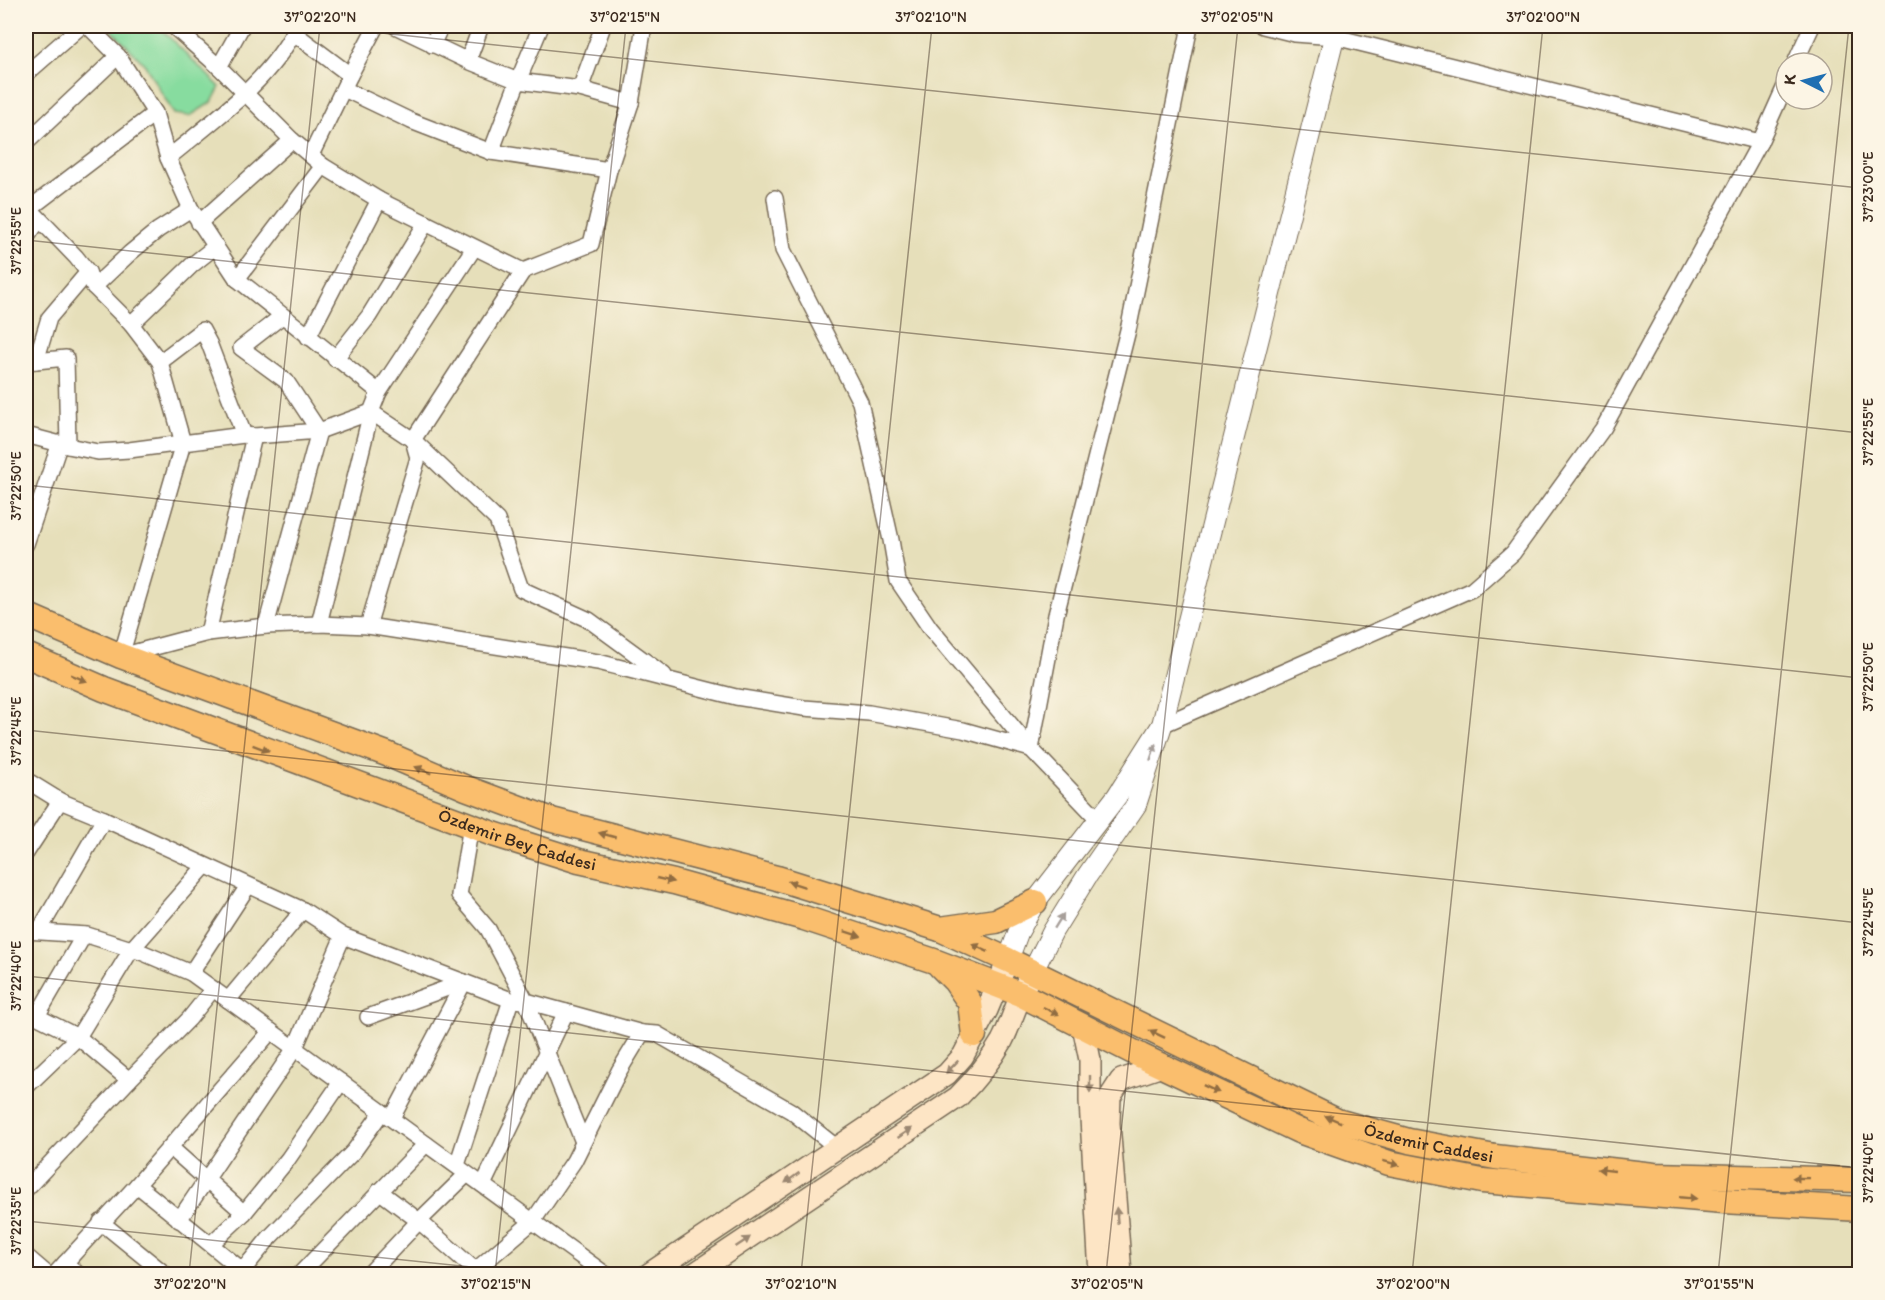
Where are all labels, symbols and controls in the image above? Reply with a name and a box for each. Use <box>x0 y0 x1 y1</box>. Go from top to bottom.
text: 37°02'20"N <box>284 8 356 26</box>
text: 37°02'15"N <box>590 8 660 26</box>
text: 37°02'10"N <box>895 8 967 26</box>
text: 37°02'05"N <box>1201 8 1273 26</box>
text: 37°02'00"N <box>1506 8 1580 26</box>
north arrow <box>1774 51 1834 111</box>
text: K <box>1780 73 1800 86</box>
text: 37°23'00"E <box>1859 151 1877 223</box>
text: 37°22'55"E <box>7 207 25 275</box>
text: 37°22'55"E <box>1859 398 1877 466</box>
text: 37°22'50"E <box>7 451 25 521</box>
text: 37°22'50"E <box>1859 642 1877 712</box>
one-way arrow <box>71 673 89 683</box>
text: 37°22'45"E <box>7 696 25 766</box>
one-way arrow <box>1149 743 1158 761</box>
one-way arrow <box>252 744 270 754</box>
one-way arrow <box>414 765 432 775</box>
street label: Özdemir Bey Caddesi <box>435 803 598 875</box>
one-way arrow <box>598 830 616 839</box>
one-way arrow <box>656 876 675 885</box>
one-way arrow <box>787 878 805 888</box>
text: 37°22'45"E <box>1859 887 1877 957</box>
one-way arrow <box>1054 913 1065 929</box>
one-way arrow <box>844 930 862 939</box>
text: 37°22'40"E <box>7 941 25 1011</box>
one-way arrow <box>971 943 988 952</box>
one-way arrow <box>1043 1007 1060 1016</box>
one-way arrow <box>1149 1029 1166 1038</box>
one-way arrow <box>945 1060 959 1075</box>
one-way arrow <box>1085 1074 1095 1093</box>
one-way arrow <box>1202 1084 1219 1093</box>
one-way arrow <box>1323 1114 1341 1124</box>
street label: Özdemir Caddesi <box>1361 1118 1495 1167</box>
one-way arrow <box>896 1127 912 1139</box>
text: 37°22'40"E <box>1859 1133 1877 1203</box>
one-way arrow <box>1382 1159 1400 1168</box>
one-way arrow <box>1597 1165 1616 1175</box>
one-way arrow <box>784 1172 800 1184</box>
one-way arrow <box>1792 1173 1811 1183</box>
text: 37°22'35"E <box>7 1187 25 1255</box>
one-way arrow <box>1679 1193 1698 1203</box>
one-way arrow <box>1112 1207 1121 1226</box>
one-way arrow <box>734 1236 750 1248</box>
text: 37°02'20"N <box>154 1275 226 1293</box>
text: 37°02'15"N <box>461 1275 531 1293</box>
text: 37°02'10"N <box>765 1275 837 1293</box>
text: 37°02'05"N <box>1071 1275 1143 1293</box>
text: 37°02'00"N <box>1376 1275 1450 1293</box>
text: 37°01'55"N <box>1684 1275 1754 1293</box>

